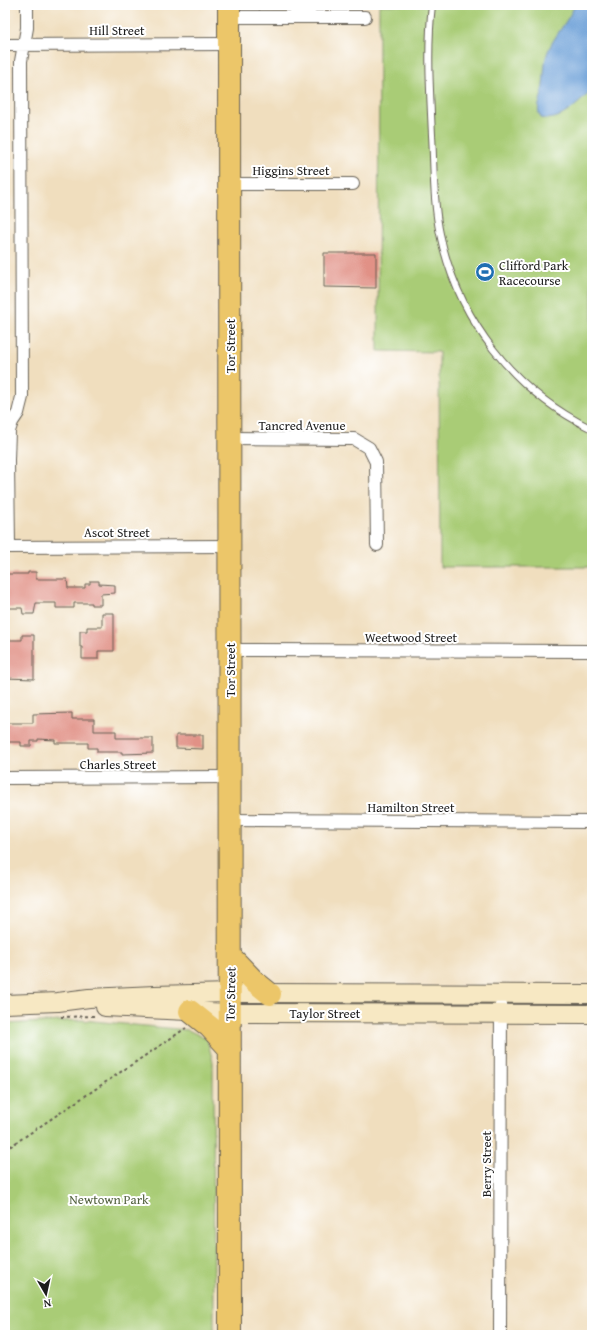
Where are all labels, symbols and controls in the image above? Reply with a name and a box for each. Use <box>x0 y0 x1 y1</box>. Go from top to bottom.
street label: Hill Street <box>89 21 145 40</box>
street label: Higgins Street <box>252 161 330 180</box>
place label: Clifford Park Racecourse <box>499 256 569 290</box>
sports icon: Clifford Park Racecourse <box>474 261 496 283</box>
street label: Tor Street <box>221 318 240 373</box>
street label: Tancred Avenue <box>259 416 346 435</box>
street label: Ascot Street <box>84 523 150 542</box>
street label: Weetwood Street <box>365 628 458 647</box>
street label: Tor Street <box>221 642 240 697</box>
street label: Charles Street <box>80 755 157 774</box>
street label: Hamilton Street <box>368 798 455 817</box>
street label: Tor Street <box>221 966 240 1021</box>
street label: Taylor Street <box>290 1004 361 1023</box>
street label: Berry Street <box>477 1130 496 1197</box>
park label: Newtown Park <box>69 1190 149 1209</box>
north arrow <box>26 1274 66 1314</box>
text: N <box>42 1295 52 1312</box>

